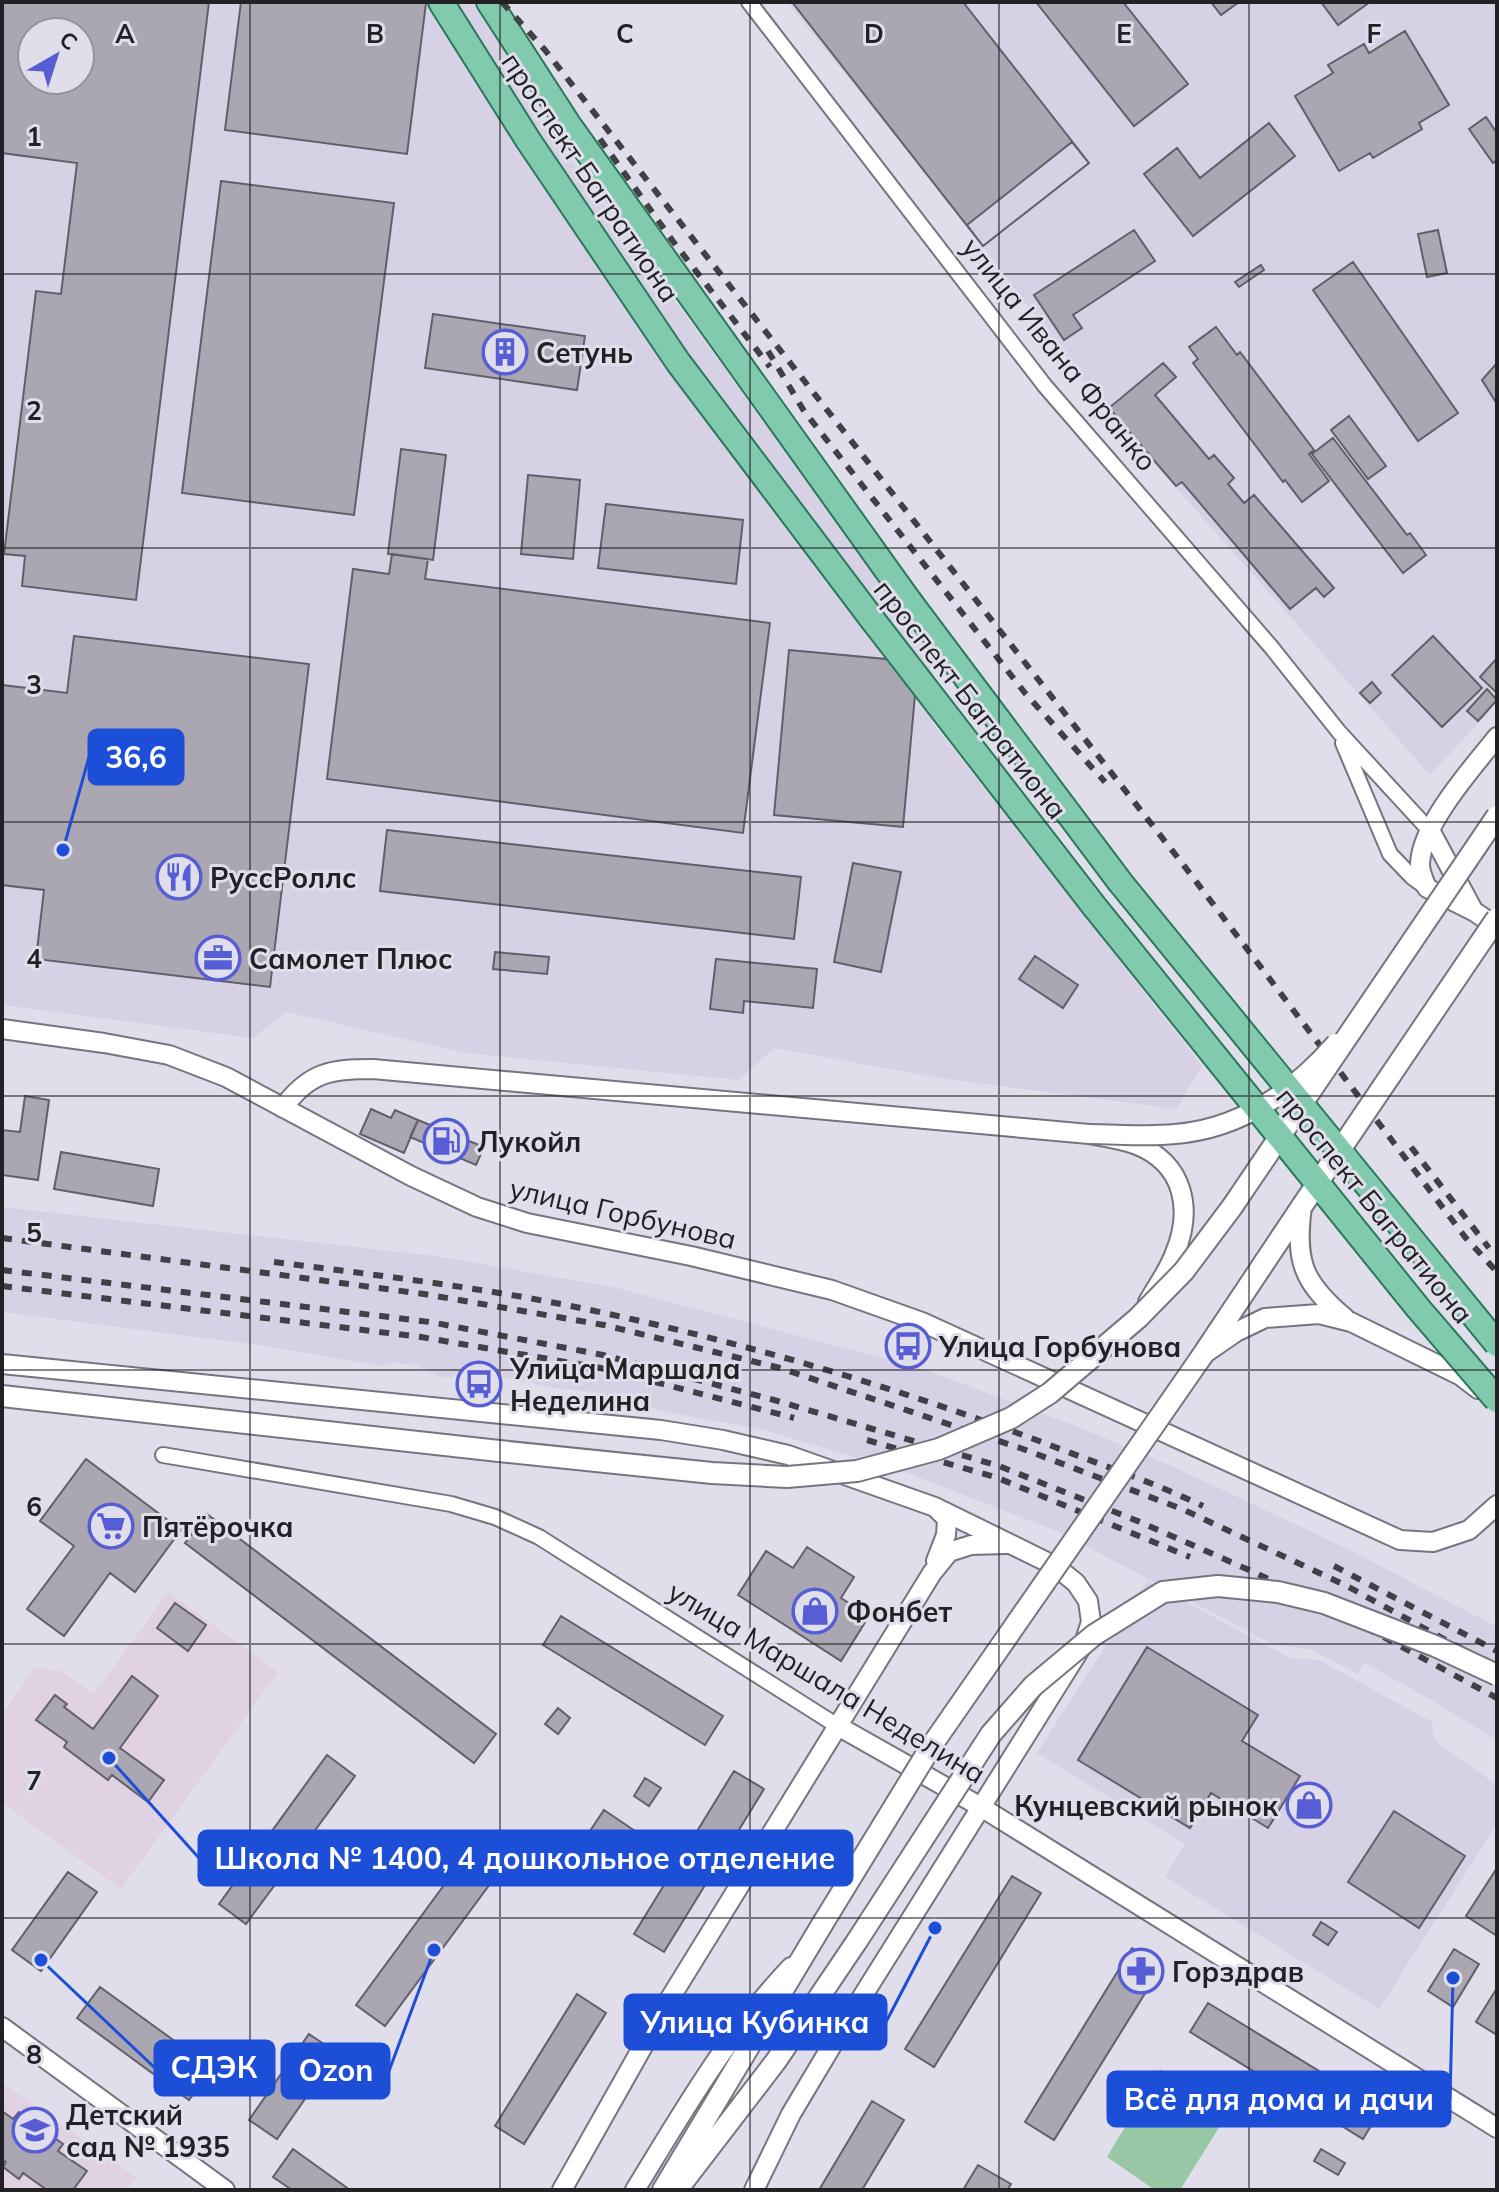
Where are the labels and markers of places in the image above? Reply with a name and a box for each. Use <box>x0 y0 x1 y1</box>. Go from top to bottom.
building icon: Сетунь <box>481 328 529 376</box>
place label: Сетунь <box>536 335 633 370</box>
callout: 36,6 <box>89 730 183 784</box>
restaurant icon: РуссРоллс <box>155 853 203 901</box>
place label: РуссРоллс <box>210 860 357 895</box>
office icon: Самолет Плюс <box>194 934 242 982</box>
place label: Самолет Плюс <box>249 941 452 976</box>
fuel station icon: Лукойл <box>422 1117 470 1165</box>
place label: Лукойл <box>477 1124 581 1159</box>
bus stop icon: Улица Горбунова <box>884 1322 932 1370</box>
place label: Улица Горбунова <box>938 1329 1181 1364</box>
place label: Улица Маршала Неделина <box>509 1351 740 1418</box>
bus stop icon: Улица Маршала Неделина <box>455 1360 503 1408</box>
supermarket icon: Пятёрочка <box>87 1502 135 1550</box>
place label: Пятёрочка <box>142 1509 294 1544</box>
shop icon: Фонбет <box>791 1587 839 1635</box>
place label: Фонбет <box>846 1594 952 1629</box>
shop icon: Кунцевский рынок <box>1285 1781 1333 1829</box>
place label: Кунцевский рынок <box>1014 1788 1279 1823</box>
callout: Школа № 1400, 4 дошкольное отделение <box>199 1831 852 1885</box>
pharmacy icon: Горздрав <box>1117 1947 1165 1995</box>
place label: Горздрав <box>1172 1954 1304 1989</box>
callout: Улица Кубинка <box>625 1995 886 2049</box>
callout: СДЭК <box>155 2041 274 2095</box>
callout: Ozon <box>282 2044 389 2098</box>
callout: Всё для дома и дачи <box>1108 2072 1450 2126</box>
place label: Детский сад № 1935 <box>66 2097 230 2164</box>
school or university icon: Детский сад № 1935 <box>11 2106 59 2154</box>

